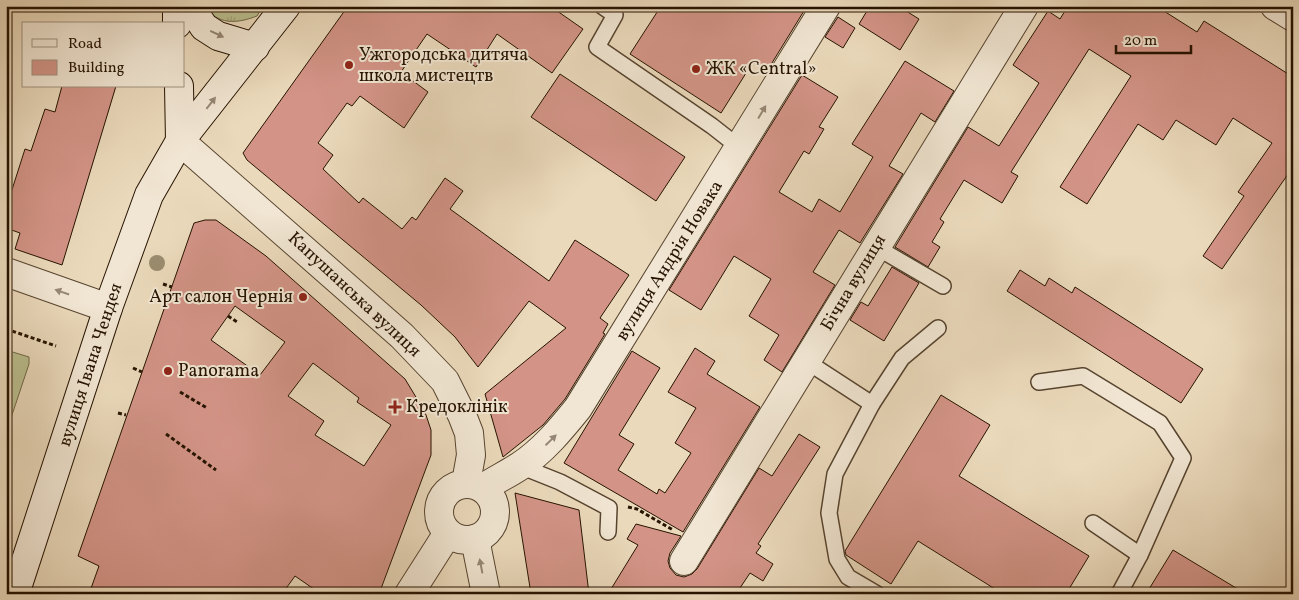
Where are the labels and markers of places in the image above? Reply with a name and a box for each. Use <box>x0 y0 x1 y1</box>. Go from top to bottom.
place label: Ужгородська дитяча школа мистецтв <box>359 43 528 89</box>
place label: ЖК «Central» <box>706 57 817 82</box>
marker: Ужгородська дитяча школа мистецтв <box>343 59 355 71</box>
marker: ЖК «Central» <box>690 63 702 75</box>
place label: Арт салон Чернія <box>149 285 293 310</box>
marker: Арт салон Чернія <box>297 291 309 303</box>
place label: Panorama <box>178 359 259 384</box>
marker: Panorama <box>162 365 174 377</box>
place label: Кредоклінік <box>406 395 508 420</box>
marker: Кредоклінік <box>388 400 402 414</box>

